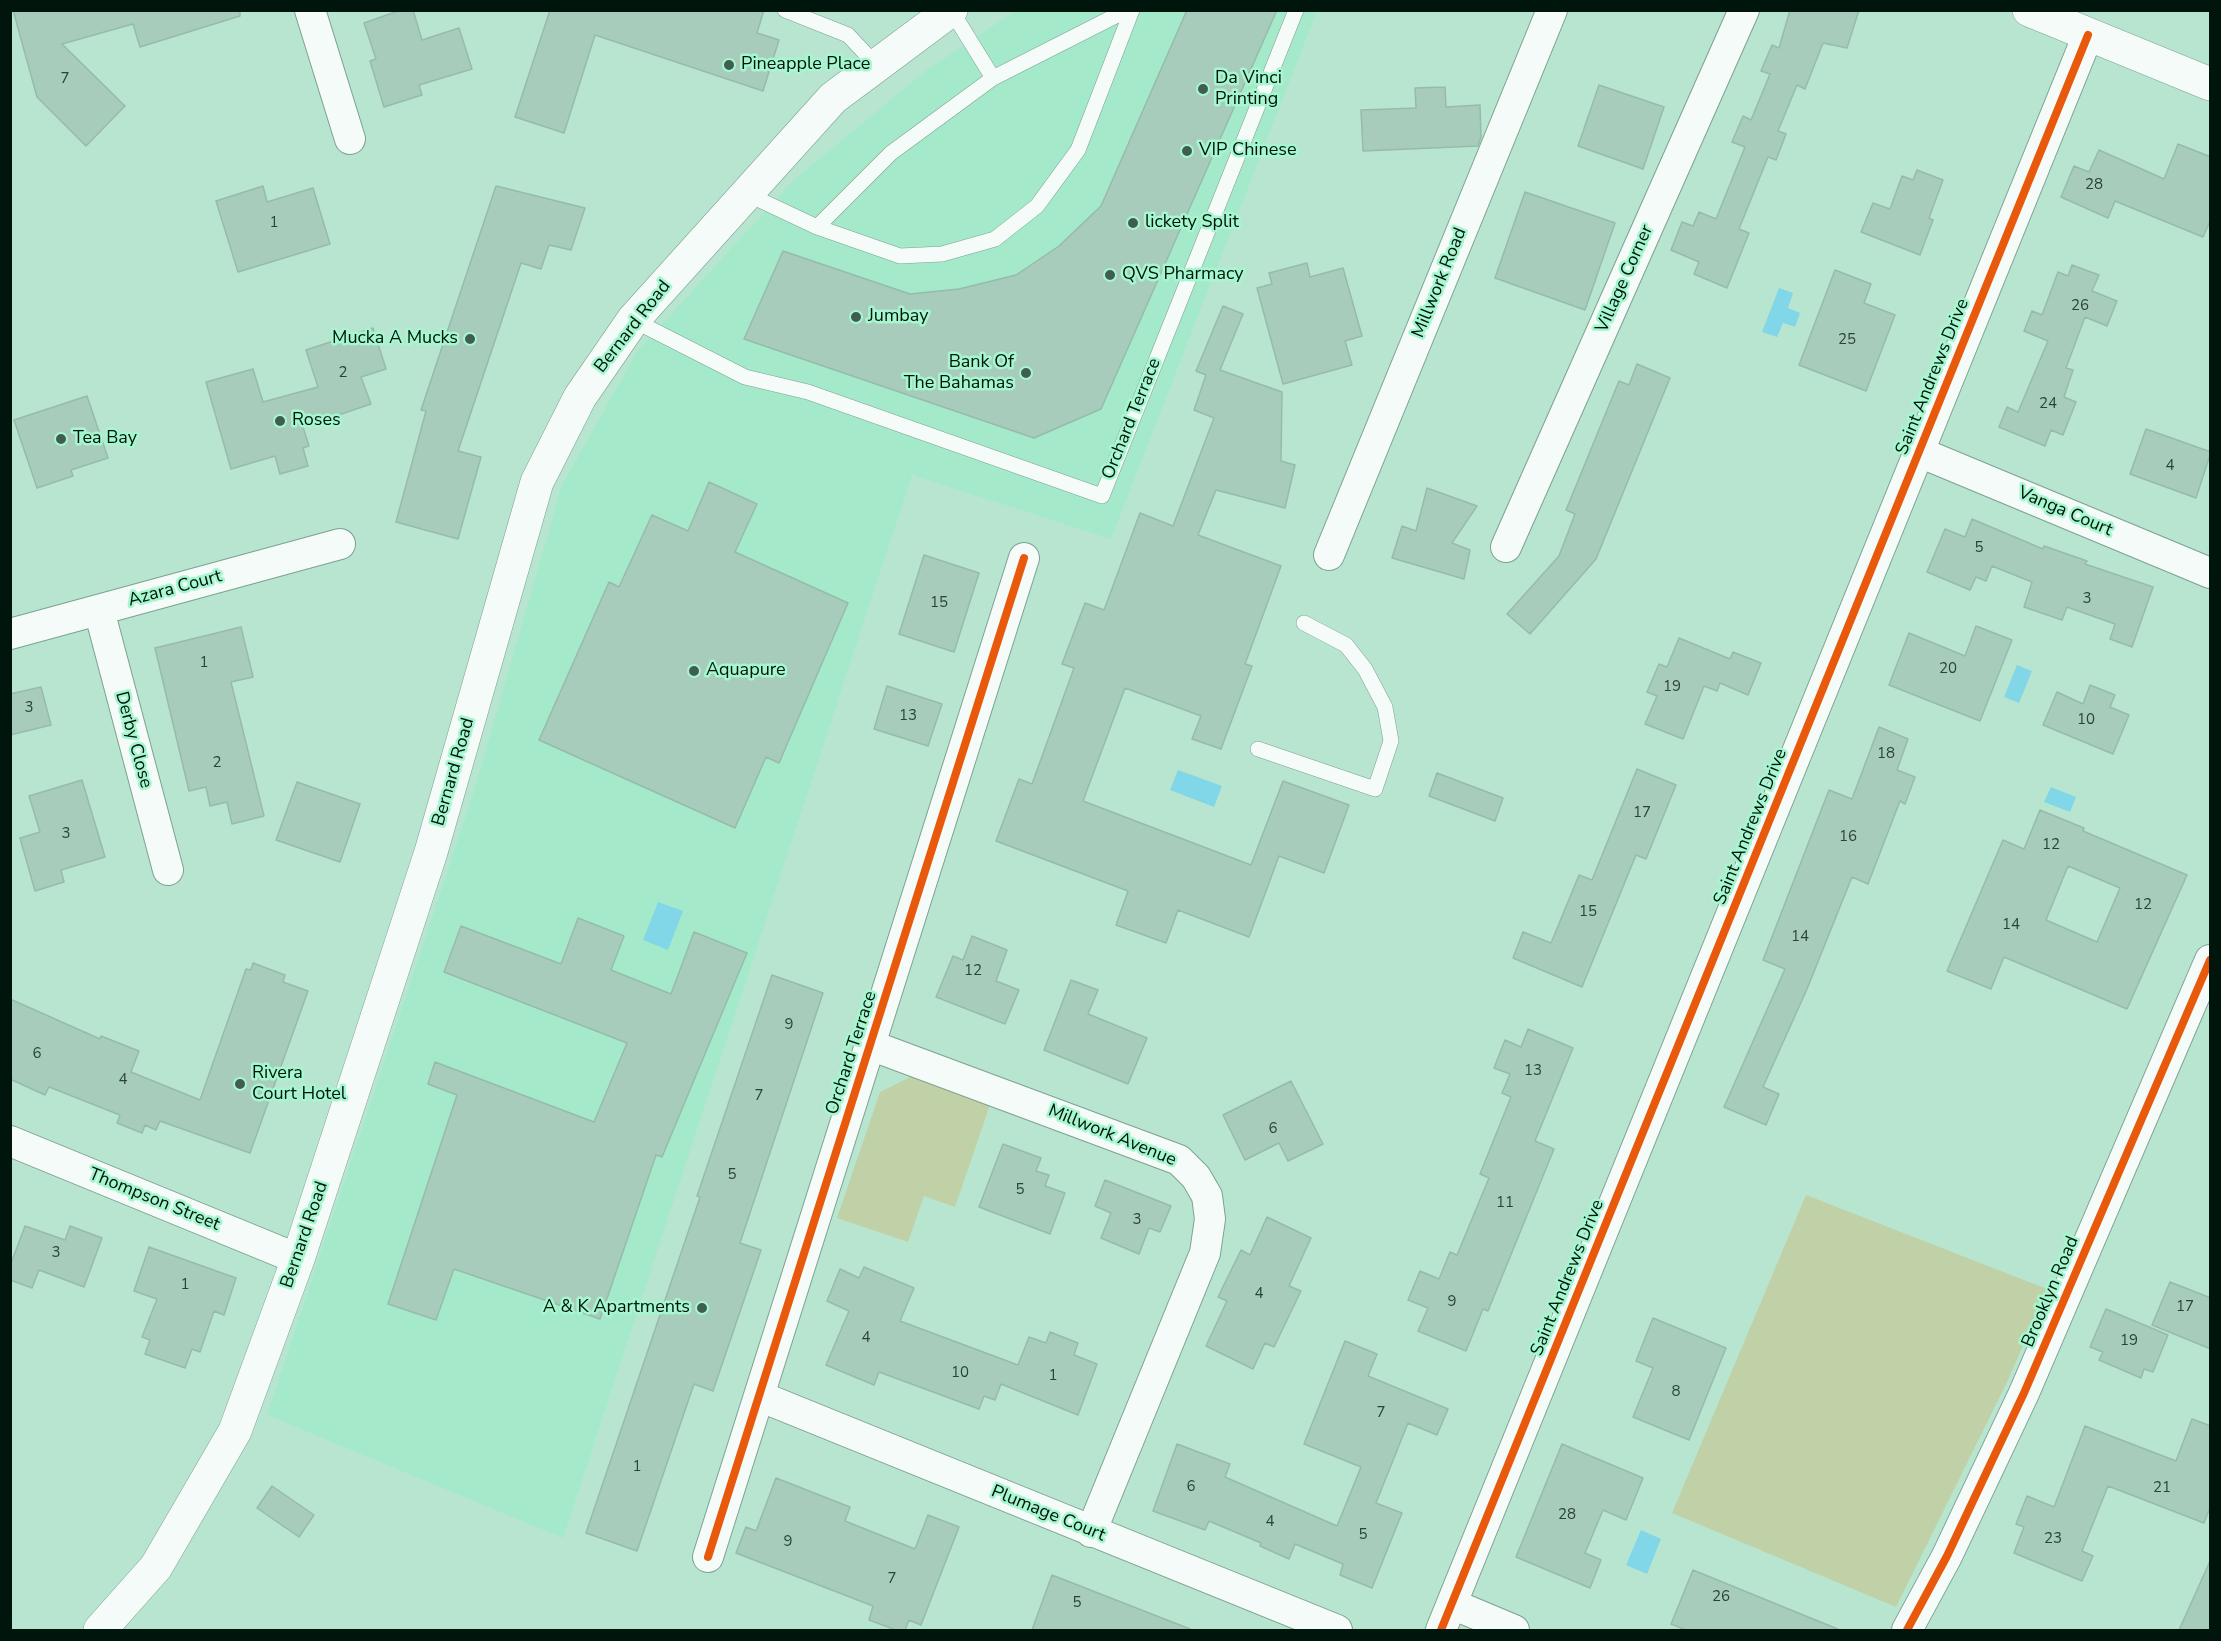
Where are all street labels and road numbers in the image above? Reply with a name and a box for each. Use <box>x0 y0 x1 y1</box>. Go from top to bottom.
street label: Village Corner <box>1592 222 1658 336</box>
street label: Millwork Road <box>1408 225 1472 341</box>
street label: Bernard Road <box>590 277 676 377</box>
street label: Saint Andrews Drive <box>1892 296 1974 458</box>
street label: Orchard Terrace <box>1098 355 1166 483</box>
street label: Vanga Court <box>2014 482 2116 542</box>
street label: Azara Court <box>126 566 224 612</box>
street label: Derby Close <box>110 689 156 791</box>
street label: Bernard Road <box>428 716 480 828</box>
street label: Saint Andrews Drive <box>1710 746 1792 908</box>
street label: Orchard Terrace <box>822 988 882 1118</box>
street label: Millwork Avenue <box>1045 1100 1179 1172</box>
street label: Thompson Street <box>85 1164 223 1236</box>
street label: Bernard Road <box>277 1179 333 1291</box>
street label: Saint Andrews Drive <box>1527 1197 1609 1359</box>
street label: Brooklyn Road <box>2018 1233 2084 1351</box>
street label: Plumage Court <box>988 1481 1108 1547</box>

